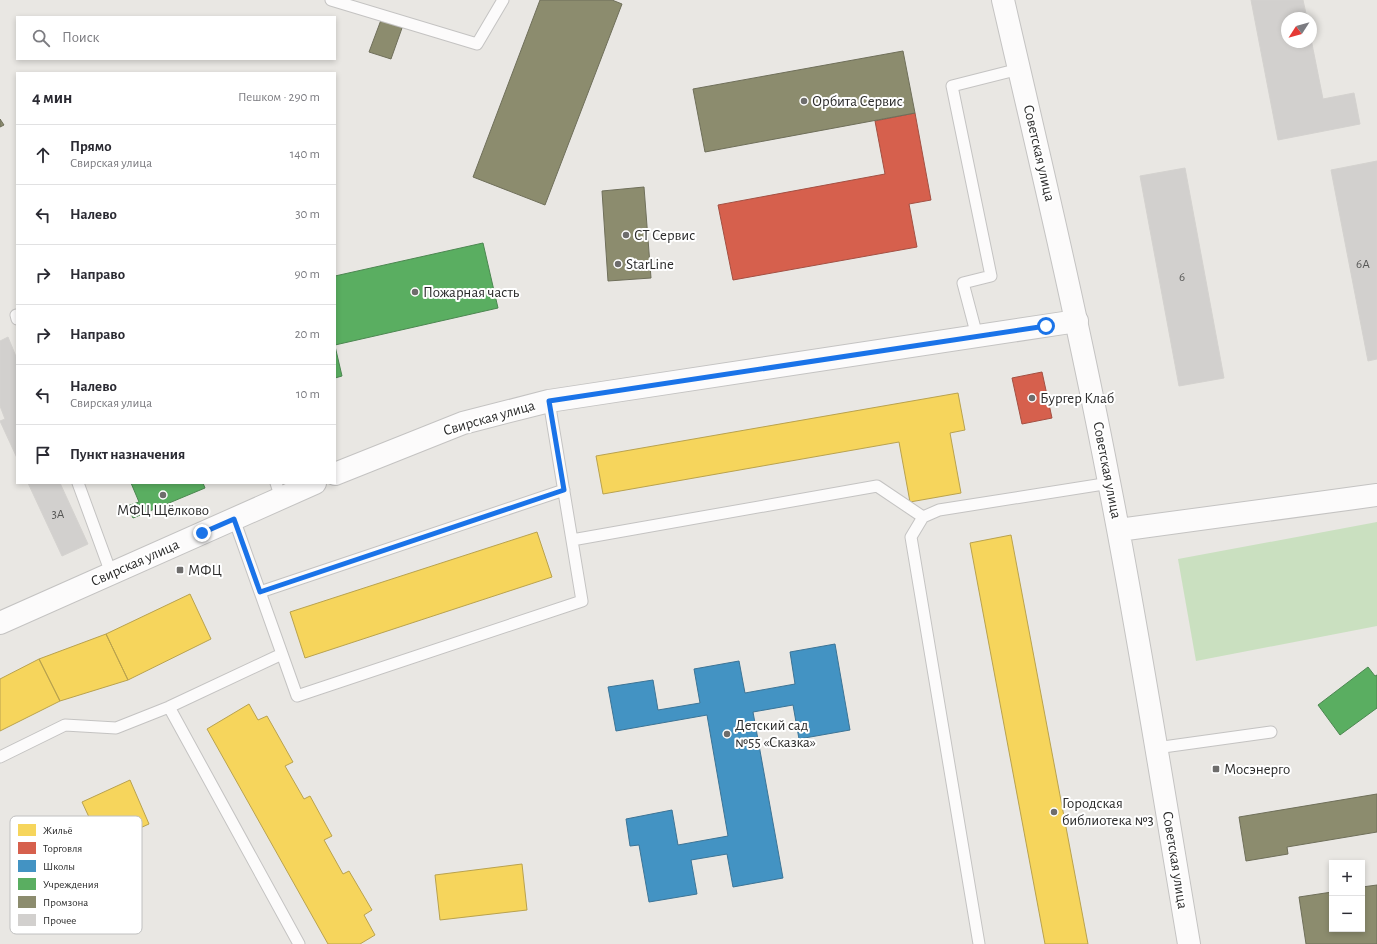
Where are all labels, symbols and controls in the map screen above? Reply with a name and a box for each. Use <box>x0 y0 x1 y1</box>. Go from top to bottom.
north arrow <box>1281 12 1317 48</box>
search box <box>16 16 336 60</box>
icon: search <box>30 27 52 49</box>
text: Поиск <box>62 30 100 45</box>
text: 4 мин <box>32 89 72 106</box>
text: Пешком · 290 m <box>238 91 320 104</box>
place label: Орбита Сервис <box>812 94 903 109</box>
marker: Орбита Сервис <box>799 96 809 106</box>
street label: Советская улица <box>1021 103 1057 203</box>
text: Прямо <box>70 139 112 154</box>
icon: ahead <box>32 144 54 166</box>
text: 140 m <box>290 148 320 161</box>
text: Свирская улица <box>70 157 152 170</box>
icon: left <box>32 204 54 226</box>
text: Налево <box>70 207 117 222</box>
text: 30 m <box>295 208 320 221</box>
place label: СТ Сервис <box>634 228 695 243</box>
marker: СТ Сервис <box>621 230 631 240</box>
place label: StarLine <box>626 257 674 272</box>
house number: 6А <box>1356 258 1370 271</box>
marker: StarLine <box>613 259 623 269</box>
icon: right <box>32 264 54 286</box>
text: Направо <box>70 267 125 282</box>
text: 90 m <box>294 268 320 281</box>
house number: 6 <box>1179 271 1185 284</box>
place label: Пожарная часть <box>423 285 520 300</box>
marker: Пожарная часть <box>410 287 420 297</box>
route start <box>1037 317 1055 335</box>
icon: right <box>32 324 54 346</box>
text: Направо <box>70 327 125 342</box>
text: 20 m <box>295 328 320 341</box>
text: Налево <box>70 379 117 394</box>
icon: left <box>32 384 54 406</box>
text: 10 m <box>296 388 320 401</box>
place label: Бургер Клаб <box>1040 391 1114 406</box>
marker: Бургер Клаб <box>1027 393 1037 403</box>
text: Свирская улица <box>70 397 152 410</box>
street label: Свирская улица <box>441 398 537 438</box>
street label: Советская улица <box>1090 420 1124 520</box>
icon: arrive <box>32 444 54 466</box>
text: Пункт назначения <box>70 447 185 462</box>
marker: МФЦ Щёлково <box>158 490 168 500</box>
place label: МФЦ Щёлково <box>117 503 209 518</box>
house number: 3А <box>51 508 65 521</box>
route end <box>193 524 211 542</box>
street label: Свирская улица <box>89 537 182 589</box>
place label: МФЦ <box>188 563 222 578</box>
marker: МФЦ <box>175 565 185 575</box>
place label: Детский сад №55 «Сказка» <box>735 718 816 750</box>
marker: Детский сад №55 «Сказка» <box>722 729 732 739</box>
place label: Мосэнерго <box>1224 762 1290 777</box>
marker: Мосэнерго <box>1211 764 1221 774</box>
place label: Городская библиотека №3 <box>1062 796 1154 828</box>
marker: Городская библиотека №3 <box>1049 807 1059 817</box>
street label: Советская улица <box>1160 810 1190 910</box>
legend <box>10 816 142 934</box>
text: Жильё <box>43 825 73 836</box>
text: Торговля <box>43 843 82 854</box>
map controls <box>1329 860 1365 932</box>
button: + <box>1329 860 1365 896</box>
text: Школы <box>43 861 75 872</box>
text: Учреждения <box>43 879 99 890</box>
button: − <box>1329 896 1365 932</box>
text: Промзона <box>43 897 88 908</box>
text: Прочее <box>43 915 76 926</box>

